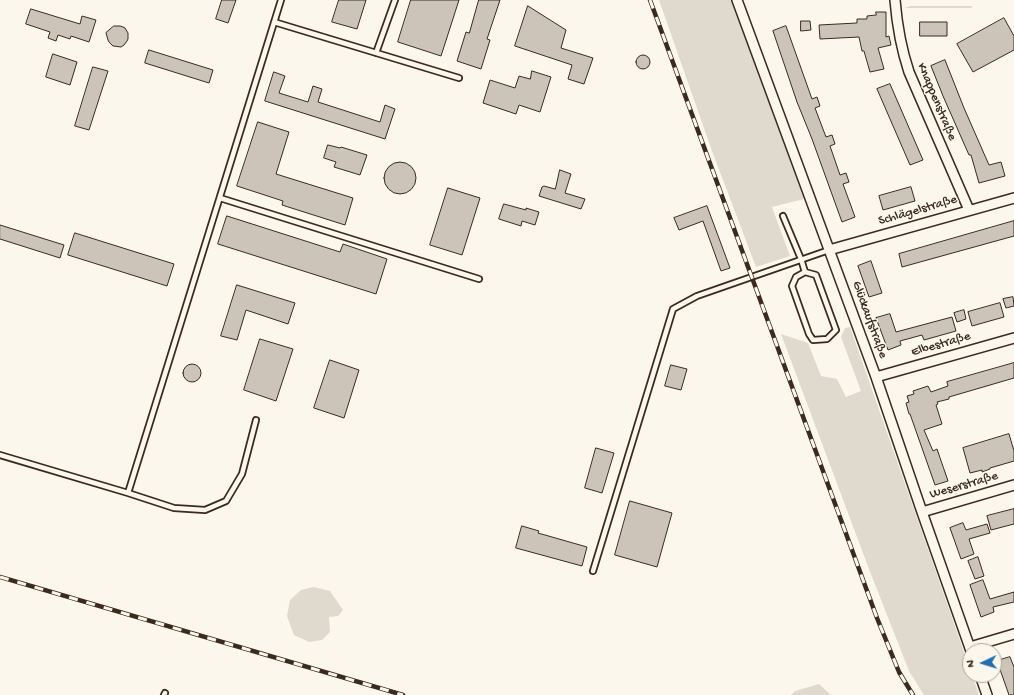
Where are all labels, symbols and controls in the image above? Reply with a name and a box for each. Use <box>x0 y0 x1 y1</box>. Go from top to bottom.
street label: Knappenstraße <box>913 61 959 143</box>
street label: Schlägelstraße <box>877 192 959 230</box>
street label: Glückaufstraße <box>848 279 890 361</box>
street label: Elbestraße <box>910 329 972 361</box>
street label: Weserstraße <box>928 469 1000 503</box>
north arrow <box>962 643 1002 683</box>
text: N <box>965 660 977 668</box>

